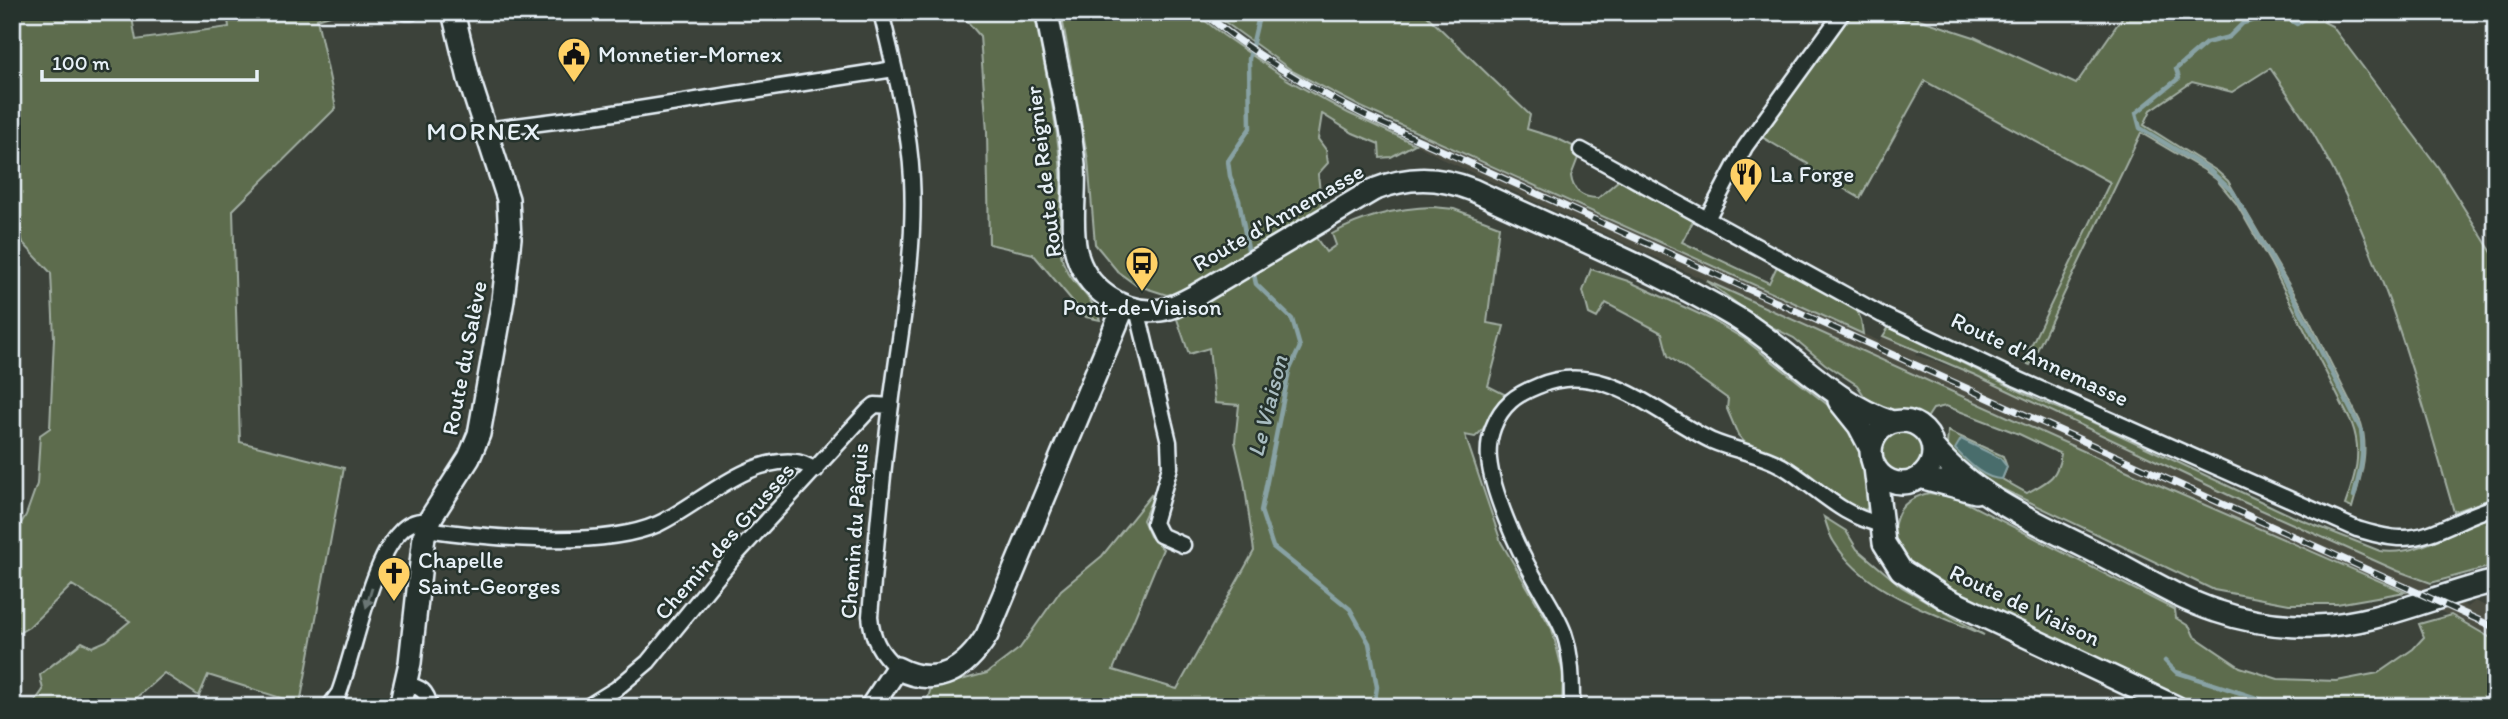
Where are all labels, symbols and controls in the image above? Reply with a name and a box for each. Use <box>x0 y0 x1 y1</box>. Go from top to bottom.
public building icon: Monnetier-Mornex <box>555 35 593 84</box>
scale bar <box>42 38 257 82</box>
place label: Monnetier-Mornex <box>598 40 782 68</box>
text: 100 m <box>52 50 110 75</box>
street label: Route de Reignier <box>1019 84 1067 259</box>
district label: MORNEX <box>426 115 542 147</box>
restaurant icon: La Forge <box>1727 155 1765 204</box>
street label: Route d'Annemasse <box>1187 157 1369 277</box>
place label: La Forge <box>1770 160 1854 188</box>
bus stop icon: Pont-de-Viaison <box>1123 244 1161 293</box>
street label: Route du Salève <box>435 278 493 438</box>
place label: Pont-de-Viaison <box>1062 293 1222 321</box>
street label: Route d'Annemasse <box>1947 306 2133 412</box>
water label: Le Viaison <box>1240 352 1294 460</box>
street label: Chemin du Pâquis <box>834 442 874 620</box>
street label: Chemin des Grusses <box>648 457 800 625</box>
place label: Chapelle Saint-Georges <box>418 546 560 600</box>
church icon: Chapelle Saint-Georges <box>375 554 413 603</box>
street label: Route de Viaison <box>1945 558 2105 652</box>
one-way arrow <box>363 588 373 609</box>

